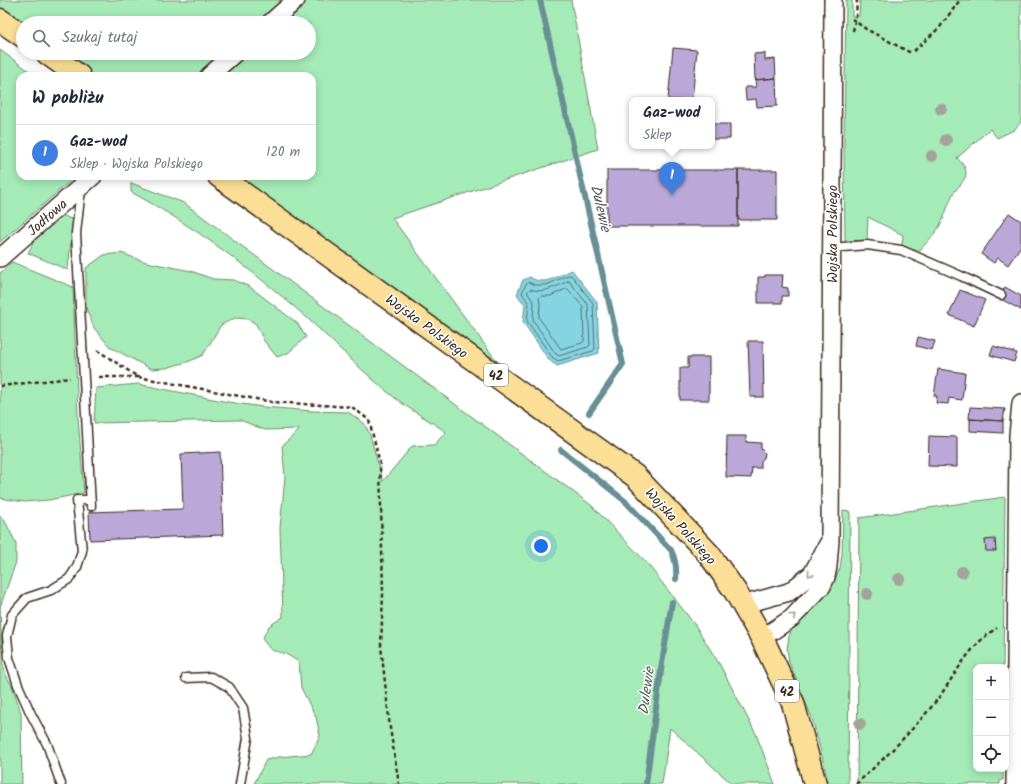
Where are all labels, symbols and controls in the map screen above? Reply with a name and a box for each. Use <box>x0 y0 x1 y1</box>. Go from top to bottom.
search box <box>16 16 316 60</box>
text: Szukaj tutaj <box>62 26 137 50</box>
icon: search <box>30 27 52 49</box>
text: W pobliżu <box>32 85 103 112</box>
popup <box>629 97 715 149</box>
text: Gaz-wod <box>643 101 701 125</box>
text: Sklep <box>643 125 672 146</box>
text: Gaz-wod <box>70 130 127 154</box>
text: 1 <box>43 142 47 163</box>
text: 120 m <box>266 142 300 163</box>
text: Sklep · Wojska Polskiego <box>70 154 203 175</box>
pin: 1 <box>659 162 685 195</box>
water label: Dulewie <box>583 182 617 235</box>
street label: Wojska Polskiego <box>822 185 844 283</box>
street label: Jodłowa <box>23 194 73 242</box>
street label: Wojska Polskiego <box>380 289 473 365</box>
road number: 42 <box>484 364 508 386</box>
street label: Wojska Polskiego <box>639 483 721 570</box>
your location <box>531 536 551 556</box>
one-way arrow <box>807 569 814 576</box>
one-way arrow <box>788 613 796 621</box>
map controls <box>973 664 1009 772</box>
button: + <box>973 664 1009 700</box>
water label: Dulewie <box>632 665 662 716</box>
road number: 42 <box>775 680 799 702</box>
button: − <box>973 700 1009 736</box>
button: locate <box>973 736 1009 772</box>

